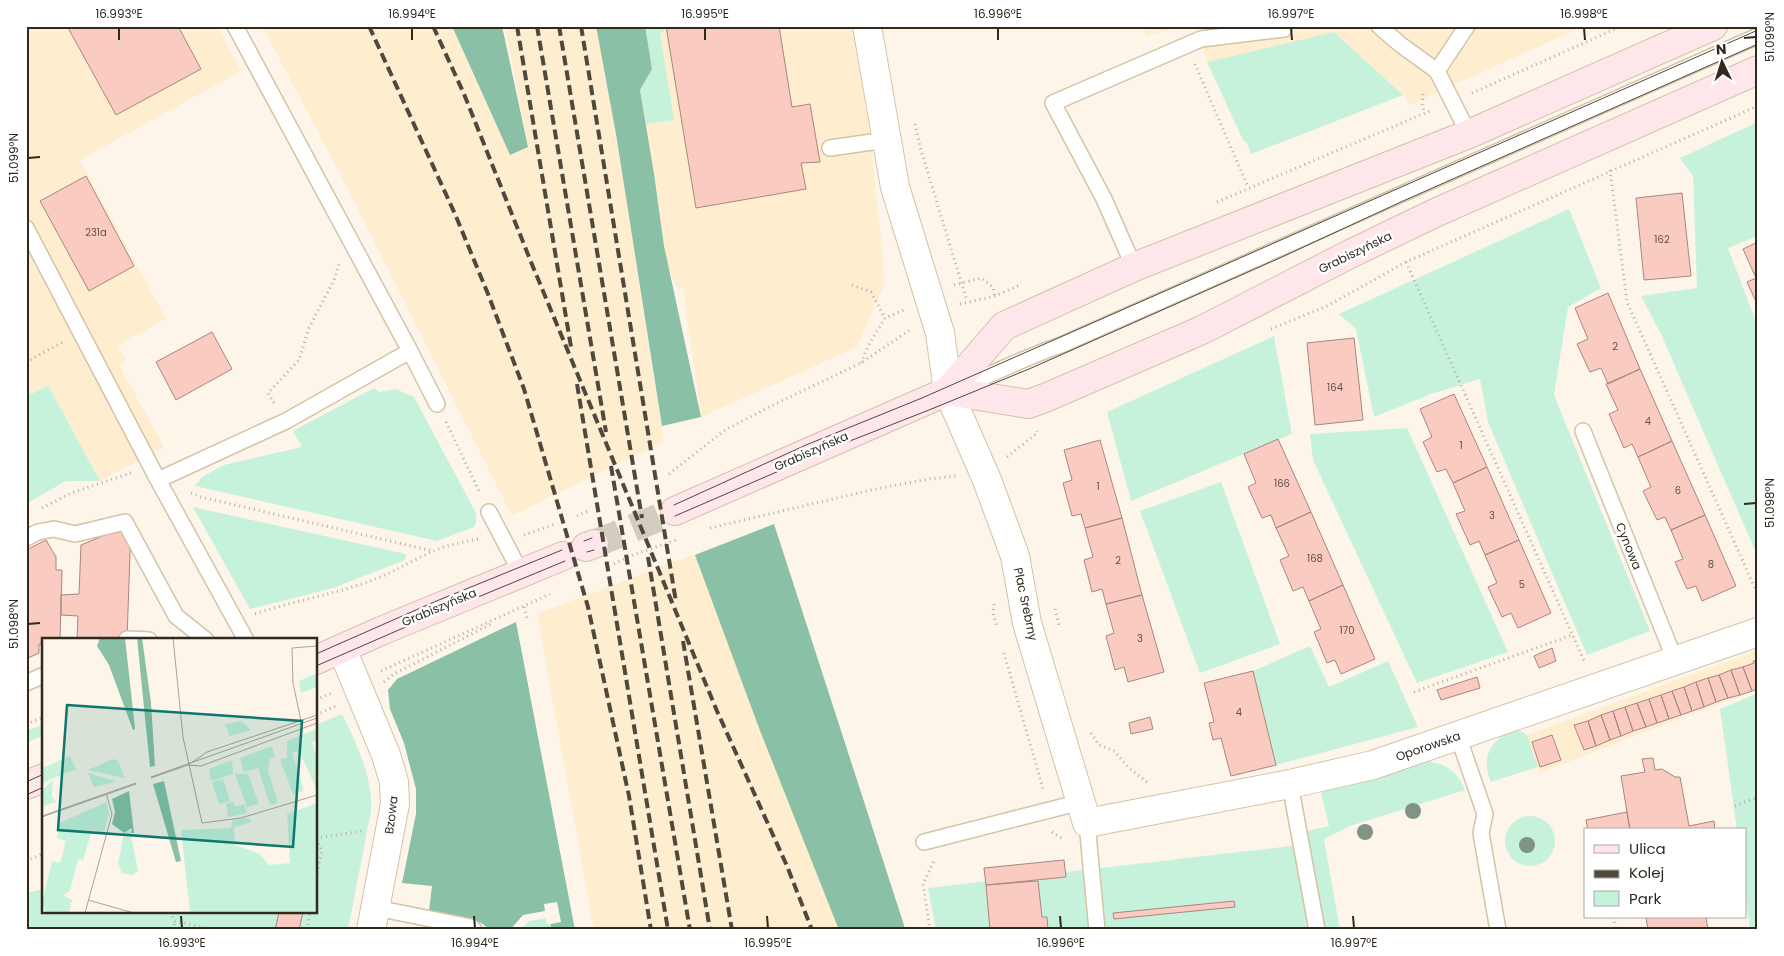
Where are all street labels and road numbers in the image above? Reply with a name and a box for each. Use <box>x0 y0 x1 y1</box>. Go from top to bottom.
street label: Grabiszyńska <box>1315 227 1395 277</box>
street label: Grabiszyńska <box>771 427 851 475</box>
street label: Cynowa <box>1612 520 1646 572</box>
street label: Plac Srebrny <box>1010 566 1042 642</box>
street label: Grabiszyńska <box>399 584 479 630</box>
street label: Oporowska <box>1393 727 1463 765</box>
street label: Bzowa <box>380 795 402 835</box>

